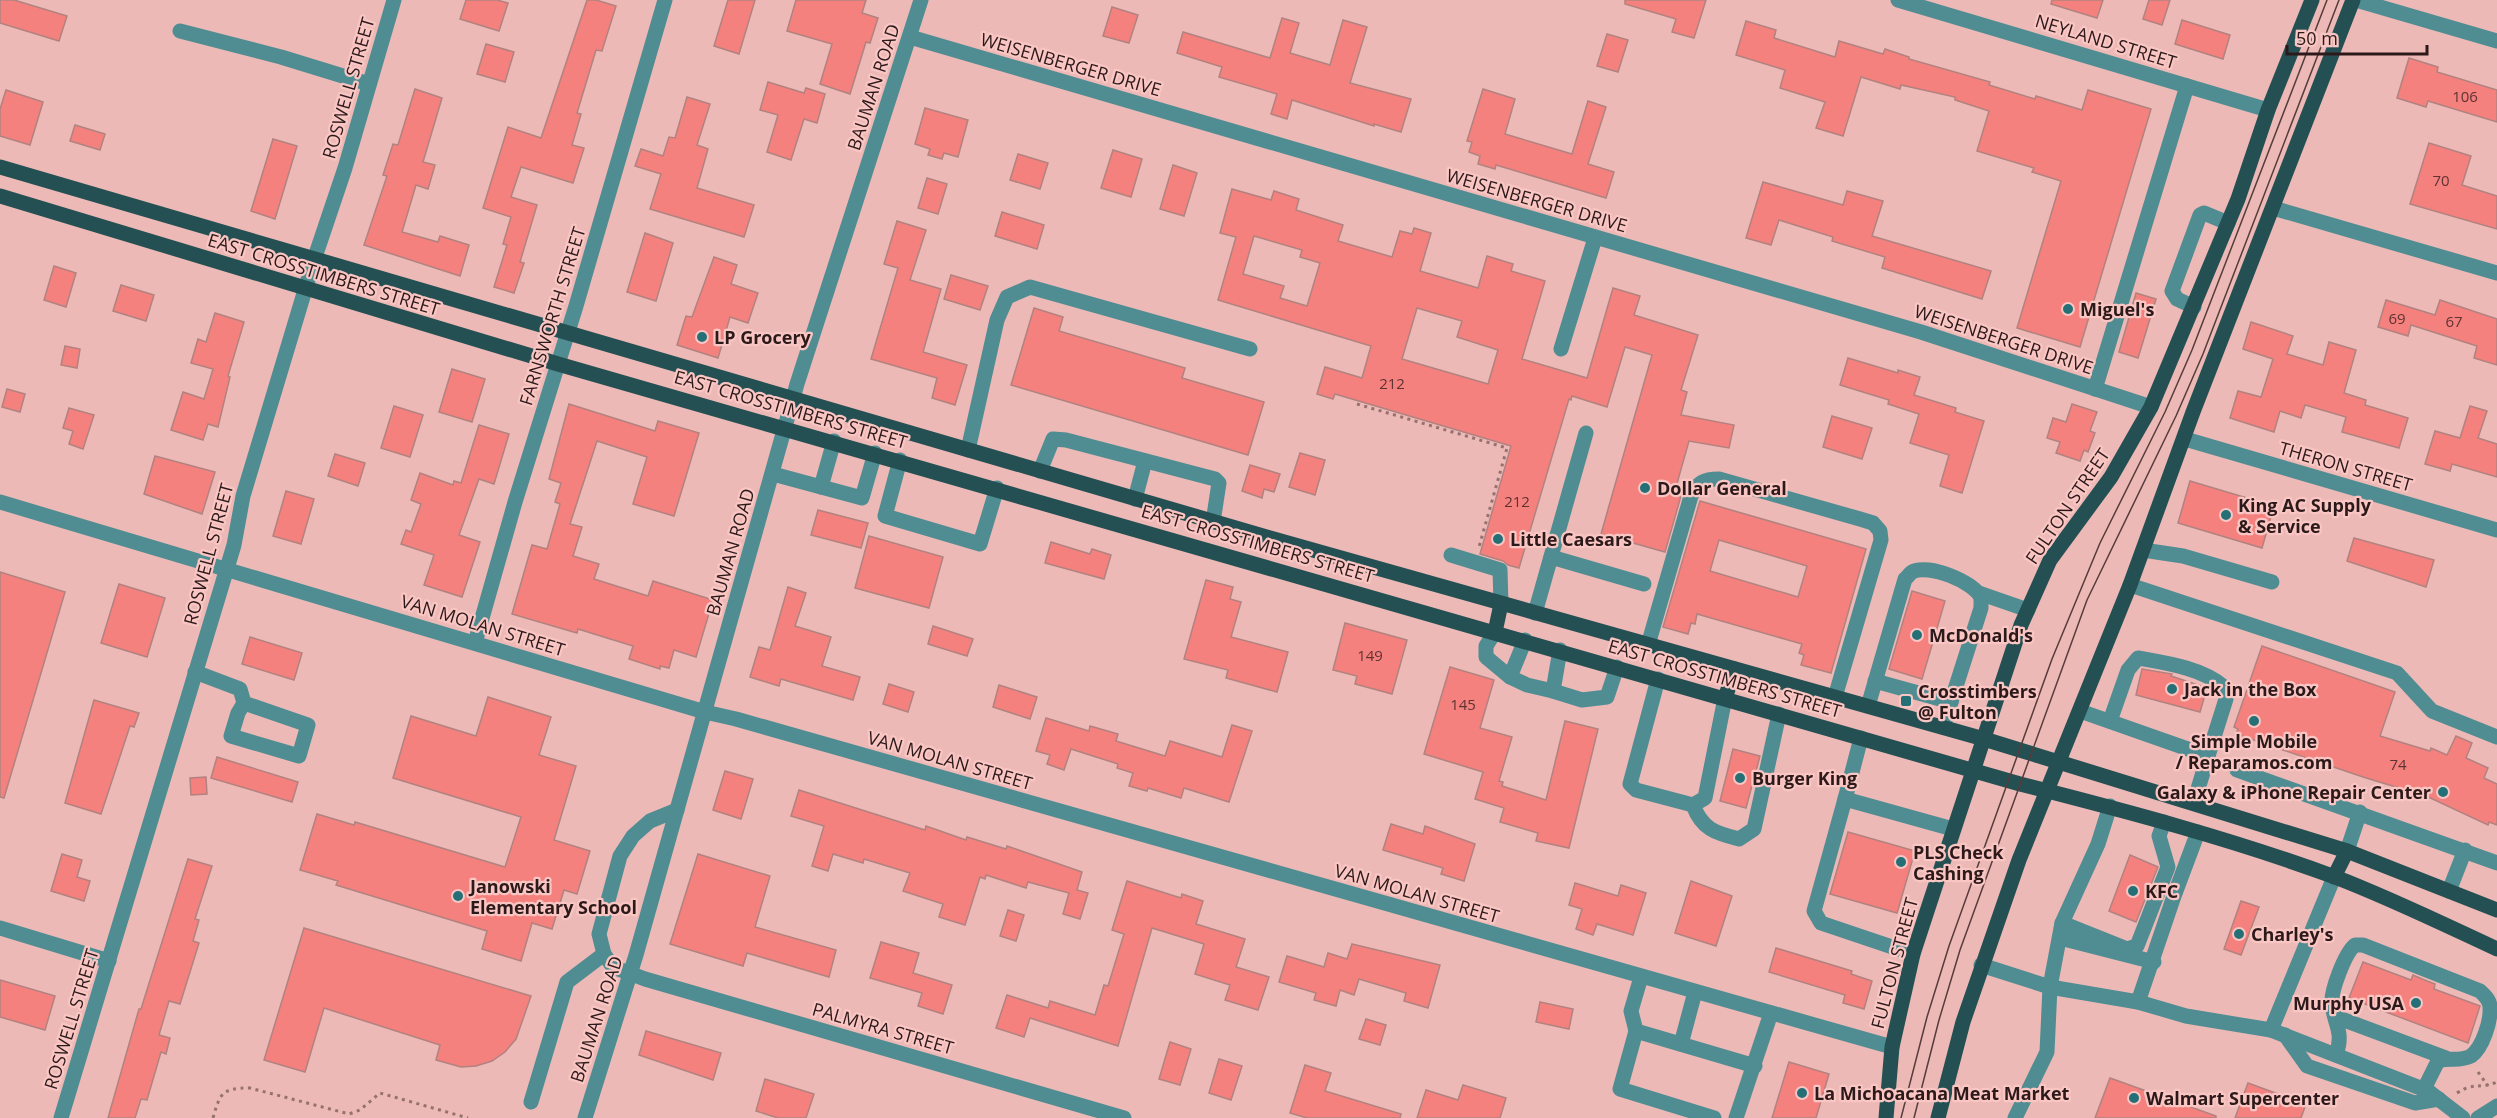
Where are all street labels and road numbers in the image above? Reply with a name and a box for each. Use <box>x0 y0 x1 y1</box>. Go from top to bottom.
street label: NEYLAND STREET <box>2032 8 2180 74</box>
street label: ROSWELL STREET <box>316 14 380 161</box>
street label: BAUMAN ROAD <box>841 21 905 153</box>
street label: WEISENBERGER DRIVE <box>978 27 1164 101</box>
street label: WEISENBERGER DRIVE <box>1444 163 1630 237</box>
street label: FARNSWORTH STREET <box>513 224 591 408</box>
street label: EAST CROSSTIMBERS STREET <box>205 227 443 321</box>
street label: WEISENBERGER DRIVE <box>1912 299 2096 379</box>
street label: EAST CROSSTIMBERS STREET <box>672 364 910 454</box>
street label: THERON STREET <box>2277 436 2415 496</box>
street label: FULTON STREET <box>2019 443 2115 569</box>
street label: ROSWELL STREET <box>178 480 238 628</box>
street label: BAUMAN ROAD <box>700 485 760 619</box>
street label: EAST CROSSTIMBERS STREET <box>1139 498 1377 588</box>
street label: VAN MOLAN STREET <box>398 589 568 661</box>
street label: EAST CROSSTIMBERS STREET <box>1606 633 1844 723</box>
street label: VAN MOLAN STREET <box>865 725 1035 795</box>
street label: VAN MOLAN STREET <box>1332 858 1502 928</box>
street label: FULTON STREET <box>1865 895 1923 1031</box>
street label: ROSWELL STREET <box>38 946 104 1092</box>
street label: BAUMAN ROAD <box>564 953 628 1085</box>
street label: PALMYRA STREET <box>810 996 956 1060</box>

